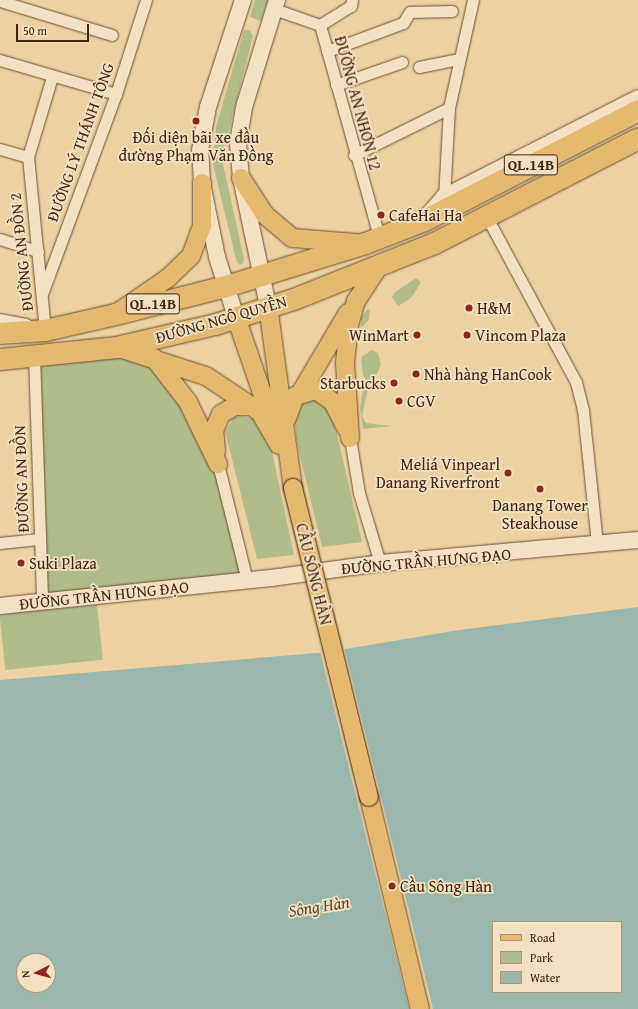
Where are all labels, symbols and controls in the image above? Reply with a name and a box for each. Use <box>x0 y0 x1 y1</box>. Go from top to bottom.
scale bar <box>18 16 91 42</box>
text: 50 m <box>23 22 47 39</box>
street label: ĐƯỜNG AN NHƠN 12 <box>331 34 385 172</box>
street label: ĐƯỜNG LÝ THÁNH TÔNG <box>42 60 118 224</box>
marker: Đối diện bãi xe đầu đường Phạm Văn Đồng <box>191 116 201 126</box>
place label: Đối diện bãi xe đầu đường Phạm Văn Đồng <box>118 127 274 165</box>
road number: QL.14B <box>503 152 559 178</box>
street label: ĐƯỜNG AN ĐỒN 2 <box>5 192 37 312</box>
place label: CafeHai Ha <box>389 205 462 225</box>
marker: CafeHai Ha <box>376 210 386 220</box>
road number: QL.14B <box>125 291 181 317</box>
street label: ĐƯỜNG NGÔ QUYỀN <box>153 291 289 347</box>
place label: H&M <box>477 298 512 318</box>
marker: H&M <box>464 303 474 313</box>
place label: WinMart <box>349 325 409 345</box>
place label: Vincom Plaza <box>475 325 566 345</box>
marker: WinMart <box>412 330 422 340</box>
marker: Vincom Plaza <box>462 330 472 340</box>
place label: Nhà hàng HanCook <box>424 364 552 384</box>
marker: Nhà hàng HanCook <box>411 369 421 379</box>
place label: Starbucks <box>320 373 386 393</box>
marker: Starbucks <box>389 378 399 388</box>
place label: CGV <box>407 391 436 411</box>
marker: CGV <box>394 396 404 406</box>
street label: ĐƯỜNG AN ĐỒN <box>10 425 32 533</box>
place label: Meliá Vinpearl Danang Riverfront <box>376 454 500 492</box>
marker: Meliá Vinpearl Danang Riverfront <box>503 468 513 478</box>
marker: Danang Tower Steakhouse <box>535 484 545 494</box>
place label: Danang Tower Steakhouse <box>492 495 588 533</box>
street label: CẦU SÔNG HÀN <box>292 521 336 627</box>
street label: ĐƯỜNG TRẦN HƯNG ĐẠO <box>340 544 512 578</box>
place label: Suki Plaza <box>29 553 97 573</box>
marker: Suki Plaza <box>16 558 26 568</box>
street label: ĐƯỜNG TRẦN HƯNG ĐẠO <box>18 577 190 613</box>
place label: Cầu Sông Hàn <box>400 876 492 896</box>
marker: Cầu Sông Hàn <box>387 881 397 891</box>
water label: Sông Hàn <box>287 891 351 921</box>
legend <box>492 921 622 993</box>
text: Road <box>530 929 555 946</box>
text: Park <box>530 949 553 966</box>
north arrow <box>16 953 56 993</box>
text: Water <box>530 969 560 986</box>
text: N <box>17 970 33 979</box>

